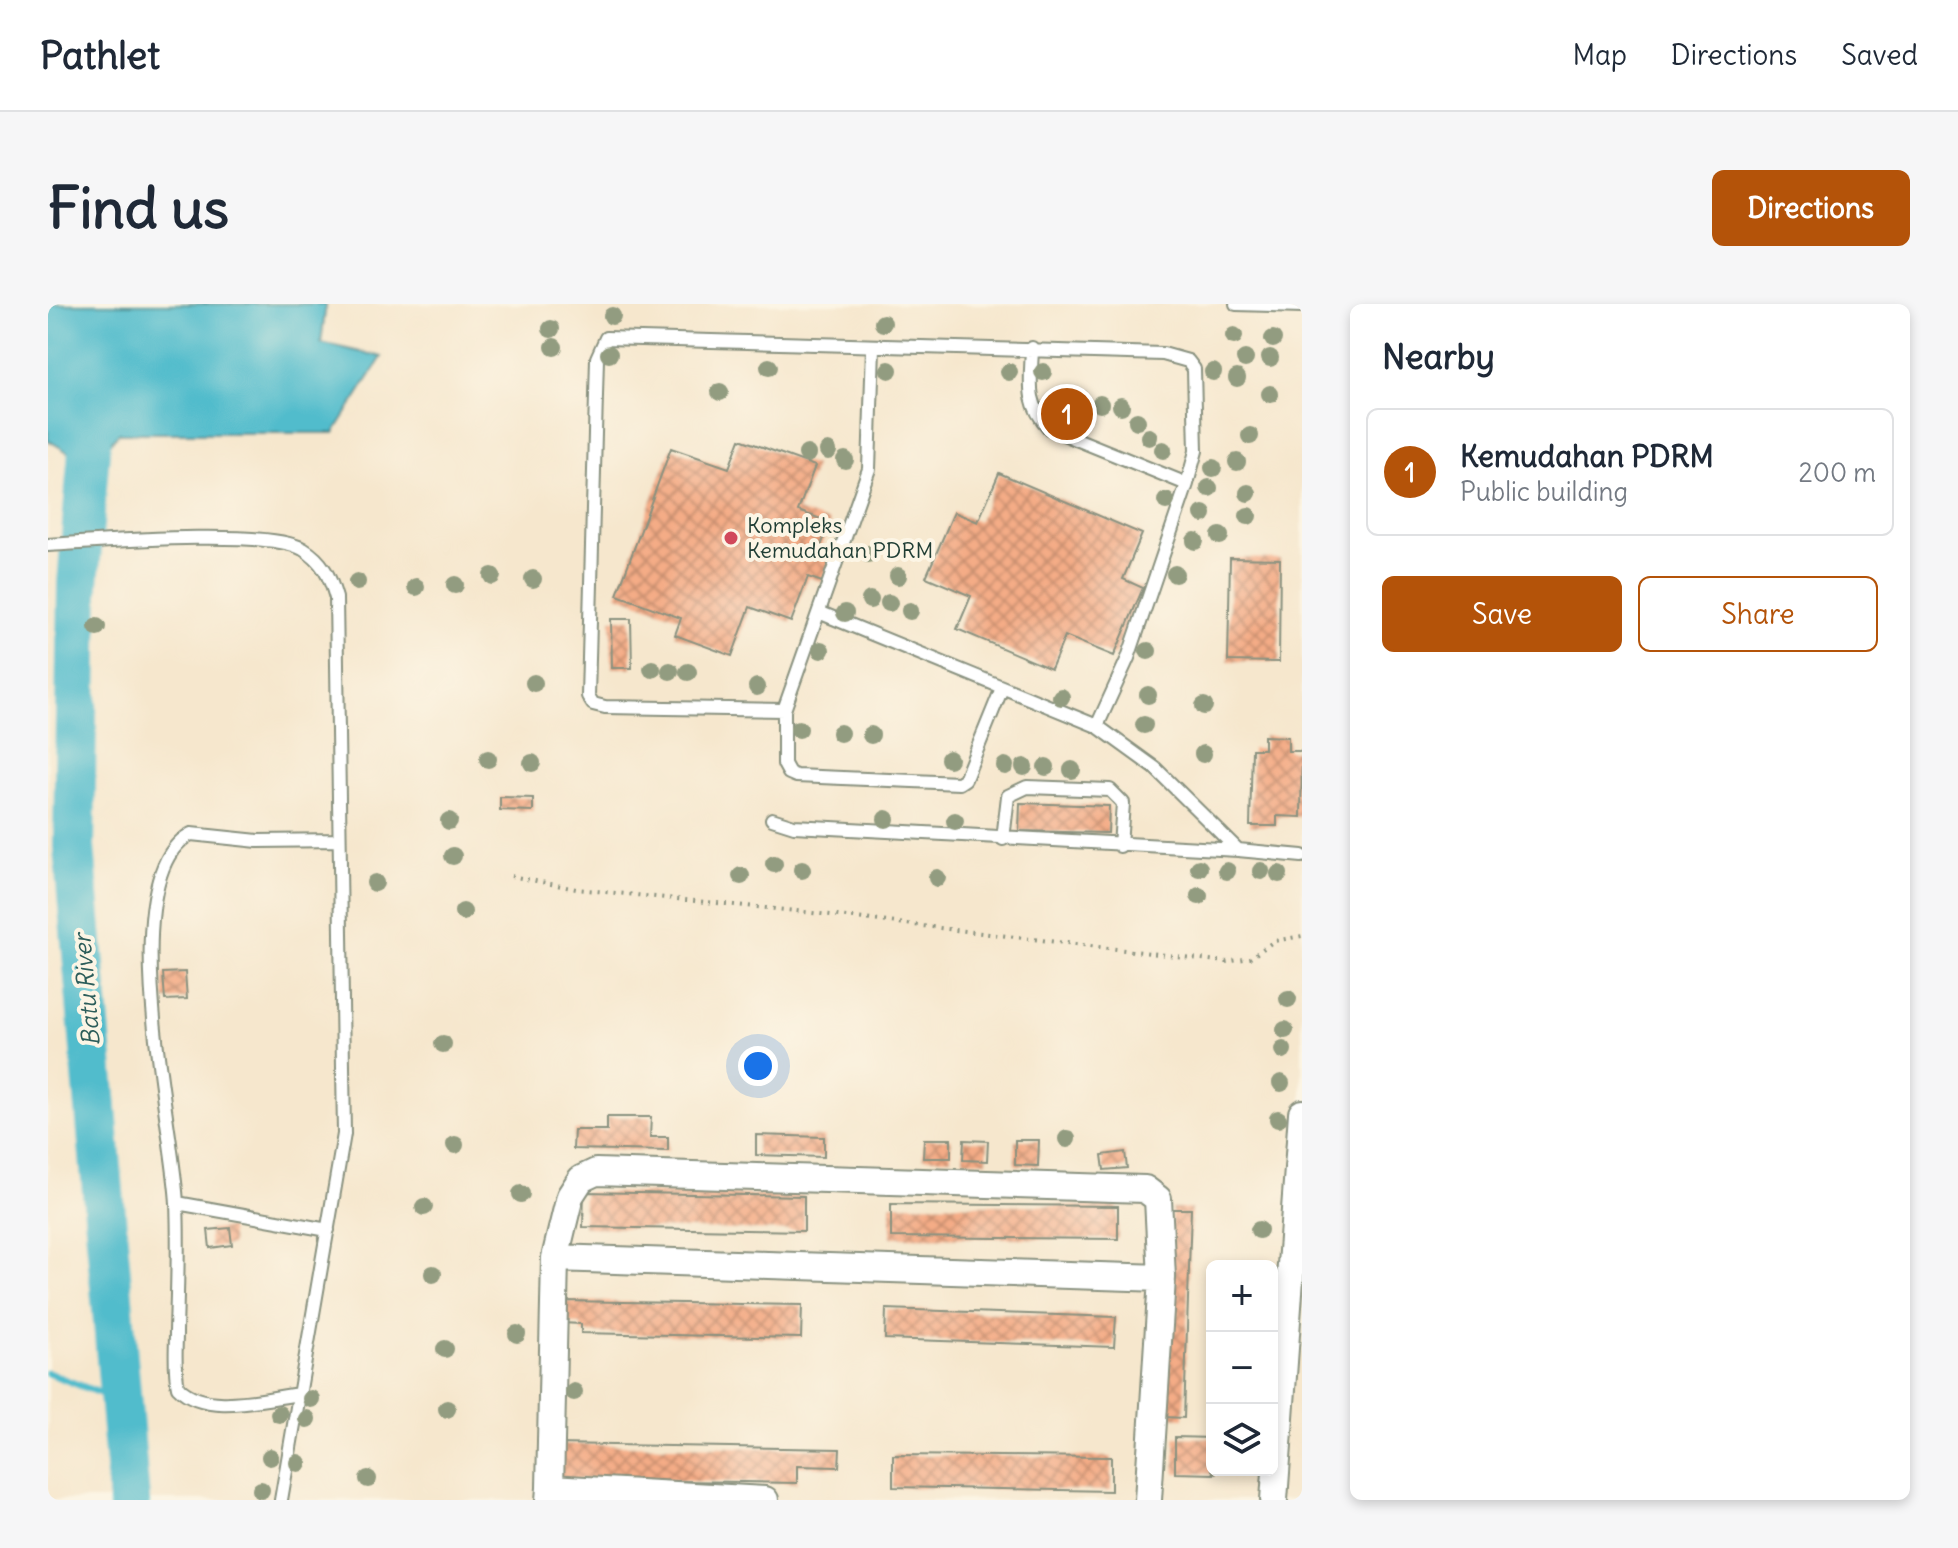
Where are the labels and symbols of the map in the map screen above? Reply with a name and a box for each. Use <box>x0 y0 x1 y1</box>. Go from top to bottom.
pin: 1 <box>1041 384 1093 444</box>
place label: Kompleks Kemudahan PDRM <box>747 511 933 564</box>
marker: Kompleks Kemudahan PDRM <box>722 529 740 547</box>
water label: Batu River <box>66 930 106 1047</box>
your location <box>738 1046 778 1086</box>

